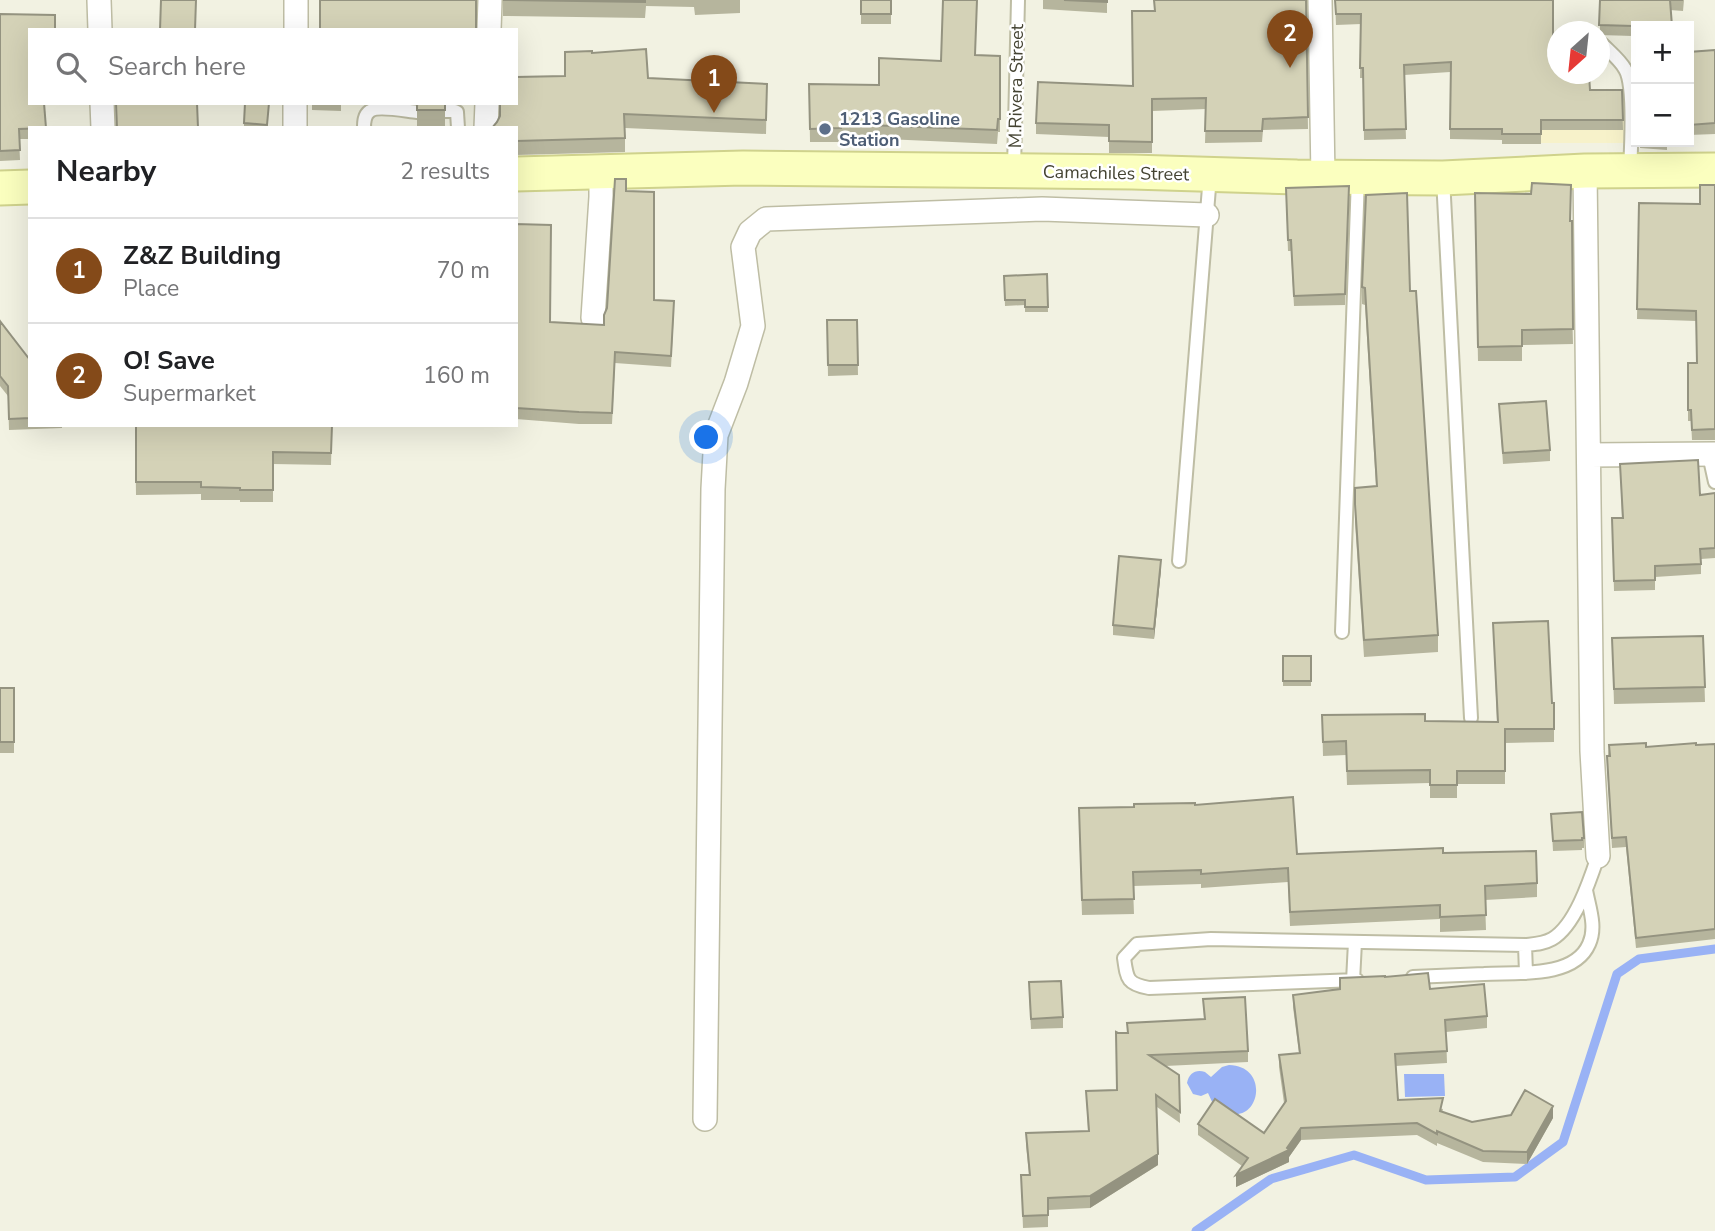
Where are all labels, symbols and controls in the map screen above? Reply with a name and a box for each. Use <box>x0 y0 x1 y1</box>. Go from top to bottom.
pin: 2 <box>1267 10 1313 68</box>
north arrow <box>1547 21 1610 84</box>
map controls <box>1631 21 1694 147</box>
button: + <box>1631 21 1694 84</box>
street label: M.Rivera Street <box>1003 23 1029 148</box>
search box <box>28 28 518 105</box>
icon: search <box>52 48 90 86</box>
text: Search here <box>108 49 246 84</box>
pin: 1 <box>691 55 737 113</box>
button: − <box>1631 84 1694 147</box>
place label: 1213 Gasoline Station <box>839 107 960 152</box>
marker: 1213 Gasoline Station <box>817 121 833 137</box>
text: Nearby <box>56 151 156 192</box>
text: 2 results <box>400 156 490 187</box>
street label: Camachiles Street <box>1043 160 1190 186</box>
text: Z&Z Building <box>123 238 281 273</box>
text: 1 <box>72 255 86 286</box>
text: 70 m <box>437 255 490 286</box>
text: Place <box>123 273 179 304</box>
text: O! Save <box>123 343 215 378</box>
text: 2 <box>72 360 86 391</box>
text: 160 m <box>423 360 490 391</box>
text: Supermarket <box>123 378 256 409</box>
your location <box>689 420 723 454</box>

